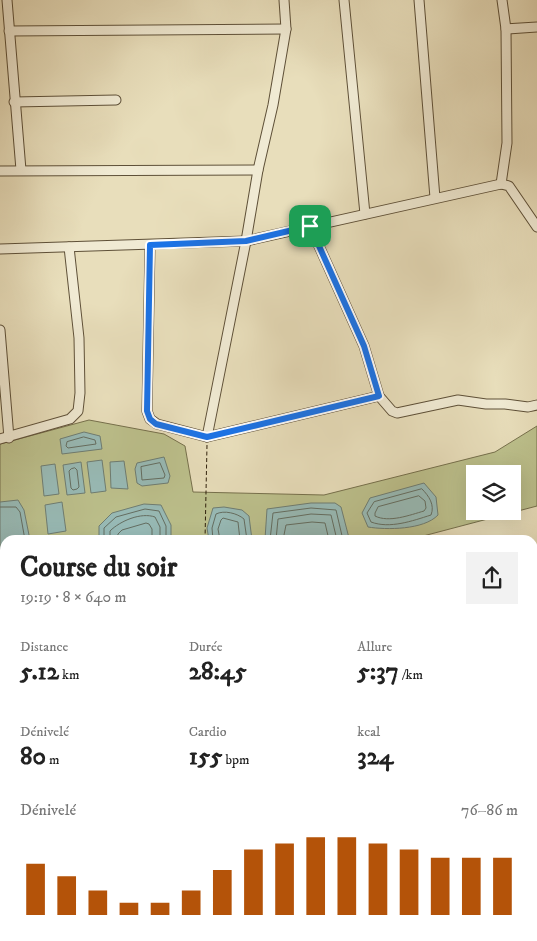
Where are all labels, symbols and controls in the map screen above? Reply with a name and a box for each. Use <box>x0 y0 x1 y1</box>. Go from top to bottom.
pin <box>289 205 331 247</box>
icon: arrive <box>296 212 324 240</box>
map controls <box>466 465 521 520</box>
button: layers <box>466 465 521 520</box>
text: Course du soir <box>20 550 177 585</box>
button: share <box>466 552 518 604</box>
text: 19:19 · 8 × 640 m <box>20 587 127 607</box>
text: Distance <box>20 638 68 656</box>
text: Durée <box>189 638 223 656</box>
text: Allure <box>357 638 392 656</box>
text: 5.12 <box>20 656 59 687</box>
text: 28:45 <box>189 656 247 687</box>
text: 5:37 <box>357 656 399 687</box>
text: km <box>59 666 80 684</box>
text: /km <box>399 666 423 684</box>
text: Dénivelé <box>20 723 69 741</box>
text: Cardio <box>189 723 226 741</box>
text: kcal <box>357 723 380 741</box>
text: 80 <box>20 741 46 772</box>
text: 155 <box>189 741 223 772</box>
text: 324 <box>357 741 393 772</box>
text: m <box>46 751 60 769</box>
text: bpm <box>223 751 250 769</box>
text: Dénivelé <box>20 800 76 820</box>
text: 76–86 m <box>461 800 518 820</box>

